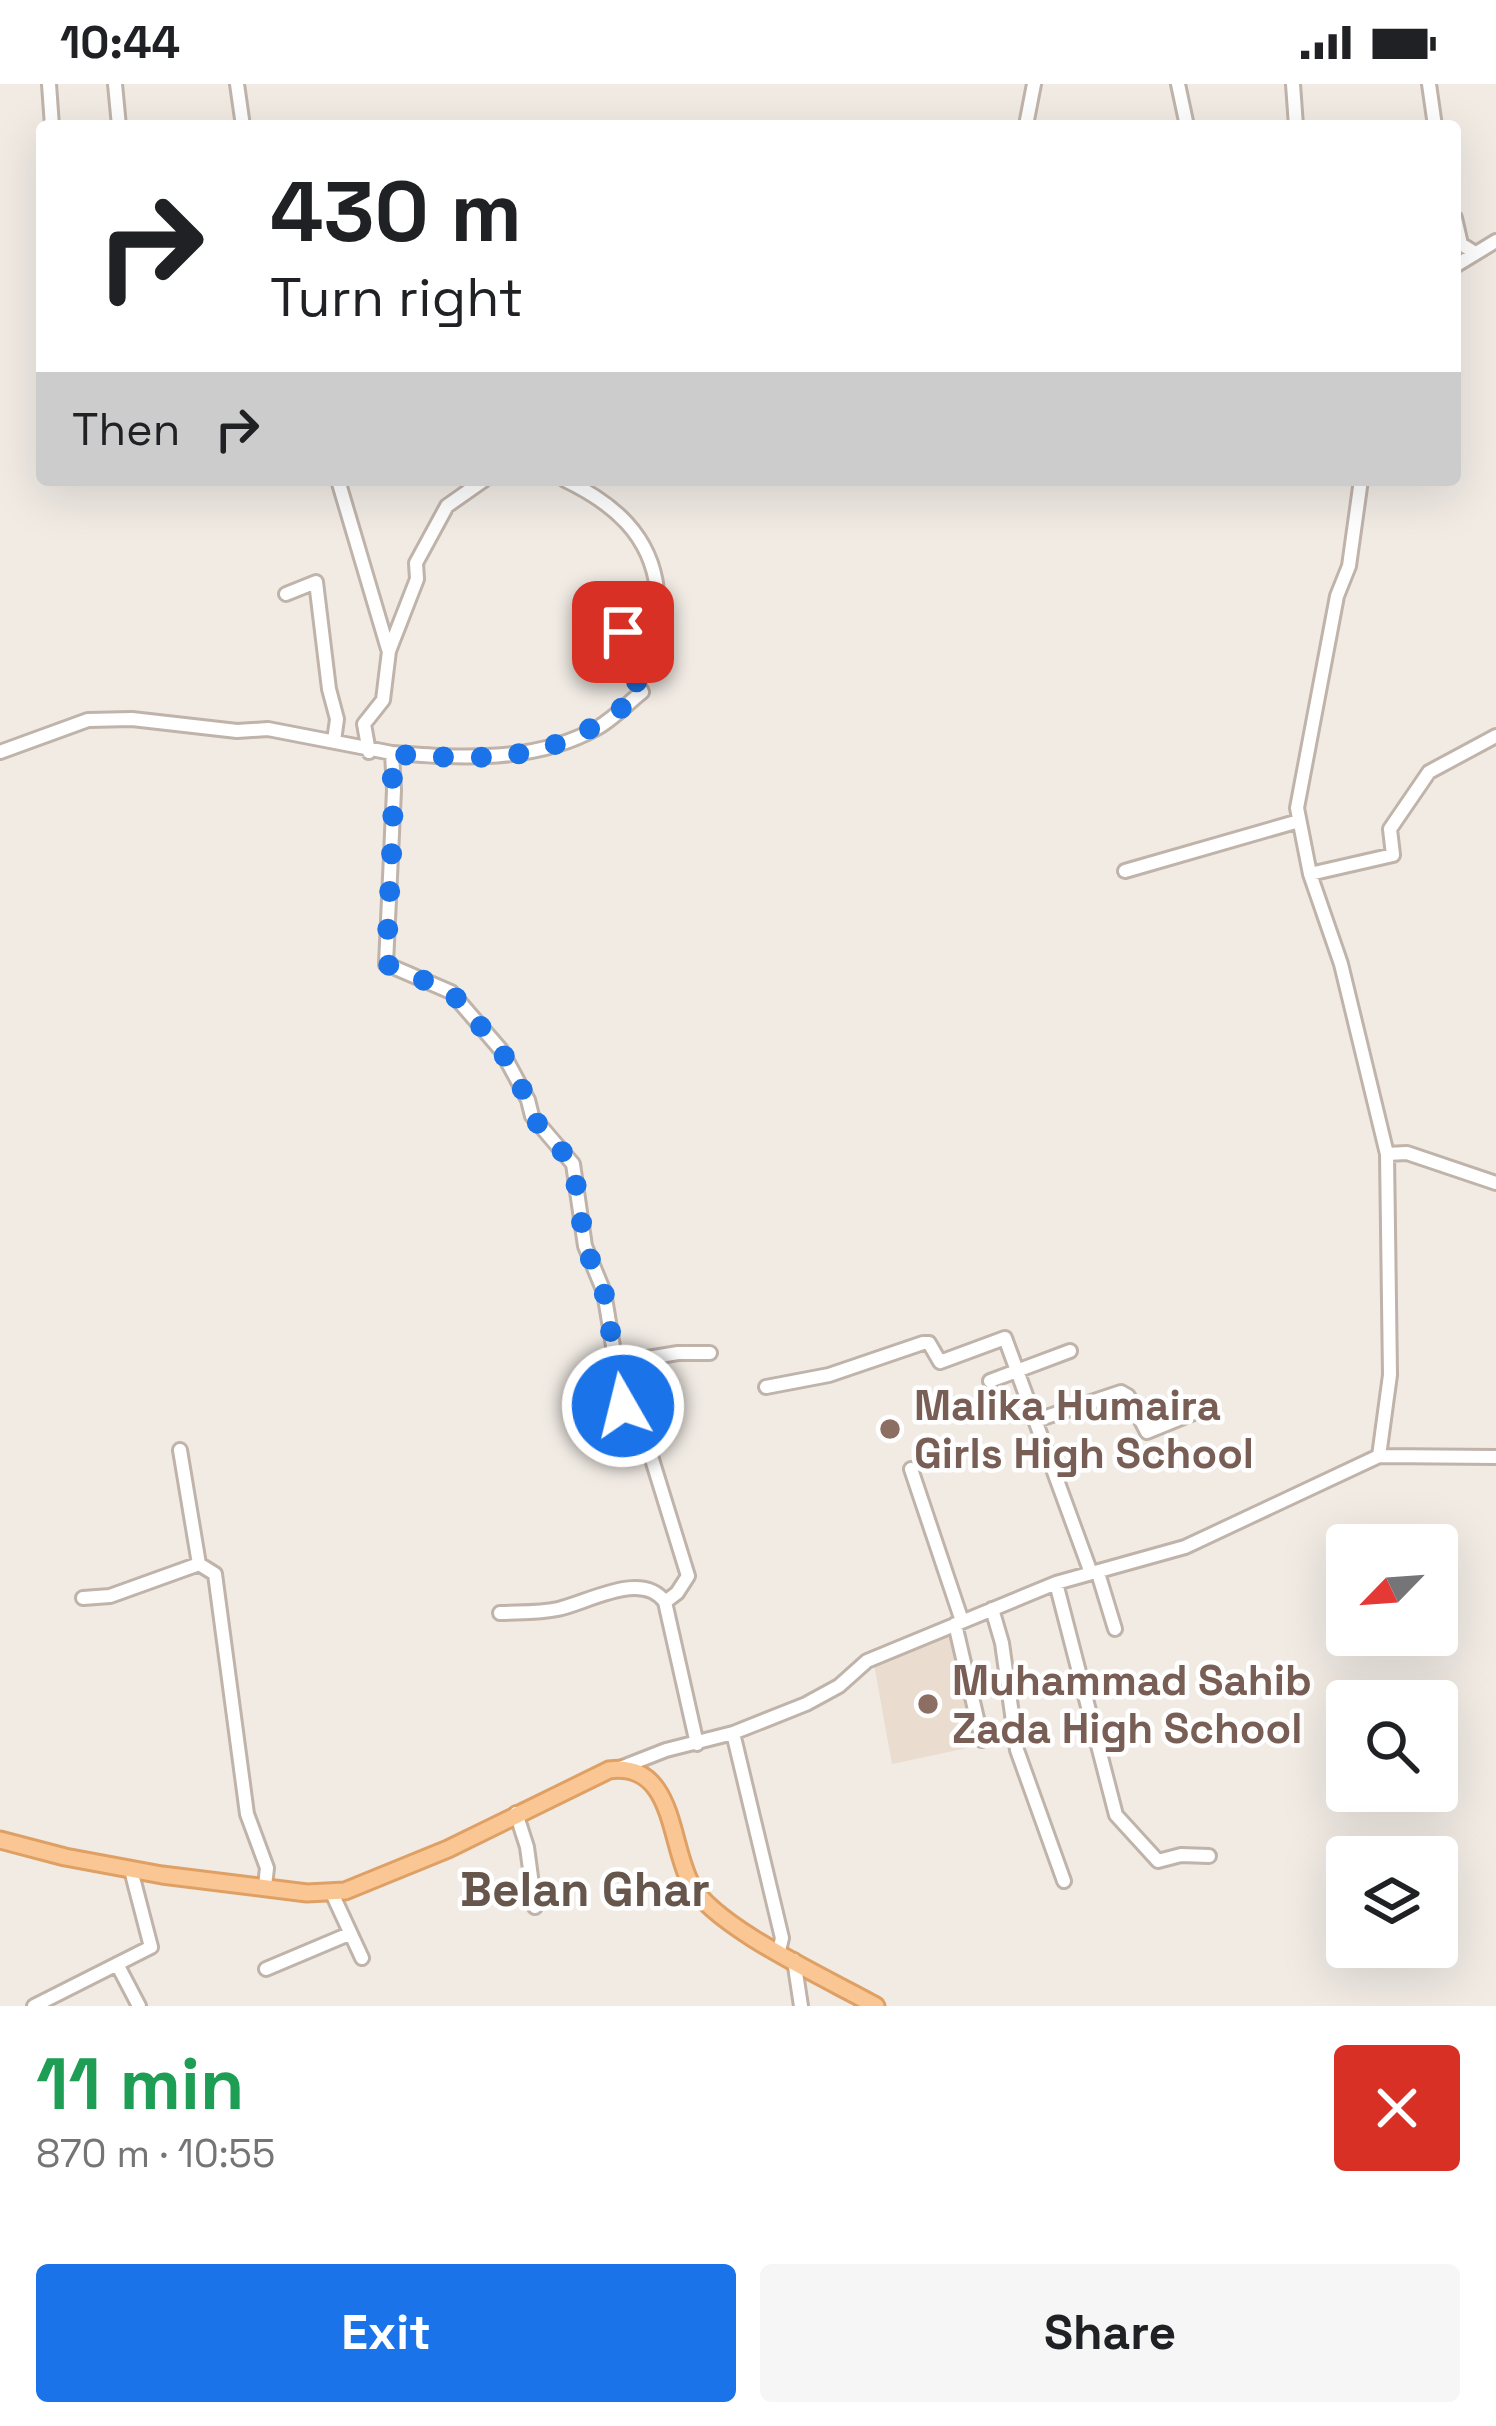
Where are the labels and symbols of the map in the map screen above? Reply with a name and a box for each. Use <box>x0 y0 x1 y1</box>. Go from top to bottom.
pin <box>572 581 674 683</box>
position arrow <box>560 1343 686 1469</box>
place label: Malika Humaira Girls High School <box>914 1379 1254 1480</box>
marker: Malika Humaira Girls High School <box>877 1416 903 1442</box>
north arrow <box>1326 1524 1458 1656</box>
place label: Muhammad Sahib Zada High School <box>952 1654 1312 1755</box>
marker: Muhammad Sahib Zada High School <box>915 1691 941 1717</box>
district label: Belan Ghar <box>460 1859 710 1920</box>

